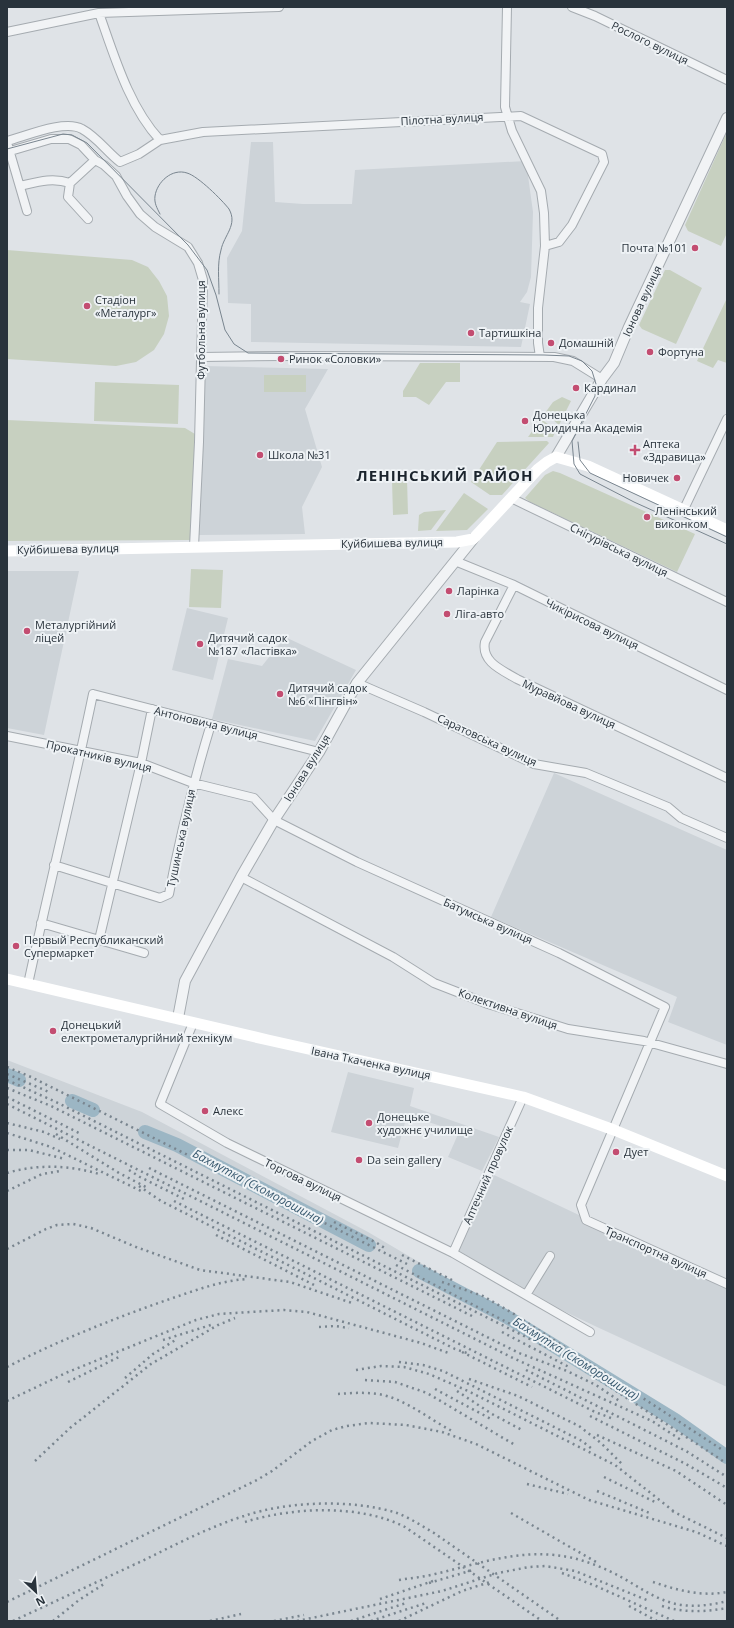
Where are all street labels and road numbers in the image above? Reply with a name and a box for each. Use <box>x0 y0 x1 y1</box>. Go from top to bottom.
street label: Рослого вулиця <box>609 17 691 68</box>
street label: Пілотна вулиця <box>400 109 484 128</box>
street label: Іонова вулиця <box>619 263 665 339</box>
street label: Футбольна вулиця <box>193 280 208 380</box>
street label: Снігурівська вулиця <box>568 519 671 580</box>
street label: Куйбишева вулиця <box>341 534 443 551</box>
street label: Куйбишева вулиця <box>17 540 119 557</box>
street label: Чикірисова вулиця <box>543 594 641 653</box>
street label: Муравйова вулиця <box>520 675 618 732</box>
street label: Антоновича вулиця <box>153 702 260 743</box>
street label: Саратовська вулиця <box>435 710 540 769</box>
street label: Іонова вулиця <box>280 731 333 804</box>
street label: Прокатників вулиця <box>45 736 153 775</box>
street label: Тушинська вулиця <box>163 788 198 888</box>
street label: Батумська вулиця <box>441 894 535 947</box>
street label: Колективна вулиця <box>457 985 560 1033</box>
street label: Івана Ткаченка вулиця <box>310 1043 432 1083</box>
street label: Аптечний провулок <box>459 1123 516 1226</box>
street label: Торгова вулиця <box>262 1154 344 1205</box>
street label: Транспортна вулиця <box>603 1222 710 1281</box>

